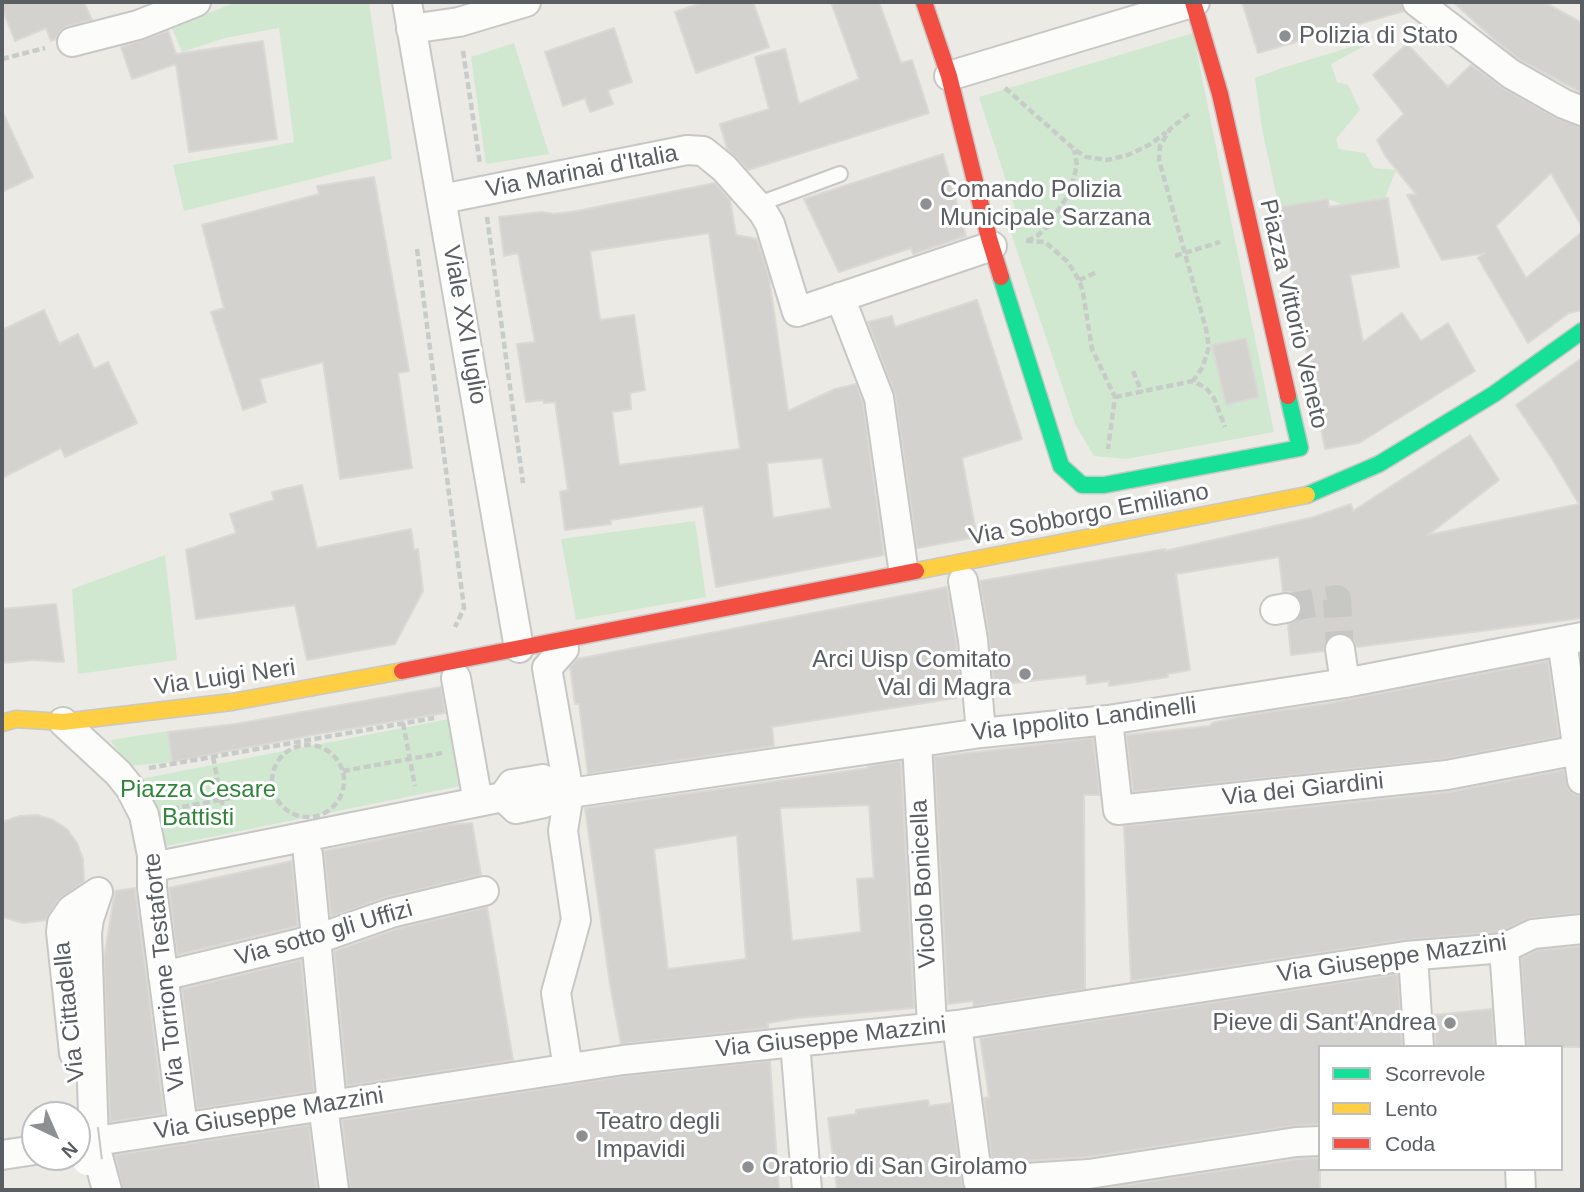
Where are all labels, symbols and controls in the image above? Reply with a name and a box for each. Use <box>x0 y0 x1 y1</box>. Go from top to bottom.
place label: Polizia di Stato <box>1299 22 1458 50</box>
marker: Polizia di Stato <box>1277 28 1293 44</box>
street label: Via Marinai d'Italia <box>484 139 680 205</box>
place label: Comando Polizia Municipale Sarzana <box>940 176 1151 232</box>
marker: Comando Polizia Municipale Sarzana <box>918 196 934 212</box>
street label: Piazza Vittorio Veneto <box>1253 197 1333 431</box>
street label: Viale XXI luglio <box>436 243 492 407</box>
street label: Via Sobborgo Emiliano <box>967 478 1211 552</box>
place label: Arci Uisp Comitato Val di Magra <box>812 646 1011 702</box>
street label: Via Luigi Neri <box>153 654 297 702</box>
marker: Arci Uisp Comitato Val di Magra <box>1017 666 1033 682</box>
street label: Via Ippolito Landinelli <box>970 692 1198 748</box>
street label: Via dei Giardini <box>1221 767 1385 813</box>
park label: Piazza Cesare Battisti <box>120 776 276 832</box>
street label: Vicolo Bonicella <box>905 799 943 969</box>
street label: Via Torrione Testaforte <box>138 851 192 1093</box>
street label: Via sotto gli Uffizi <box>232 895 416 973</box>
street label: Via Giuseppe Mazzini <box>1275 929 1509 989</box>
street label: Via Cittadella <box>48 940 92 1084</box>
place label: Pieve di Sant'Andrea <box>1213 1009 1436 1037</box>
street label: Via Giuseppe Mazzini <box>714 1012 948 1064</box>
marker: Pieve di Sant'Andrea <box>1442 1015 1458 1031</box>
legend <box>1318 1045 1563 1171</box>
text: Scorrevole <box>1385 1062 1485 1085</box>
street label: Via Giuseppe Mazzini <box>152 1082 386 1146</box>
text: Lento <box>1385 1097 1438 1120</box>
north arrow <box>21 1101 91 1171</box>
place label: Teatro degli Impavidi <box>596 1108 720 1164</box>
marker: Teatro degli Impavidi <box>574 1128 590 1144</box>
text: Coda <box>1385 1132 1435 1155</box>
text: N <box>57 1138 82 1162</box>
place label: Oratorio di San Girolamo <box>762 1153 1027 1181</box>
marker: Oratorio di San Girolamo <box>740 1159 756 1175</box>

